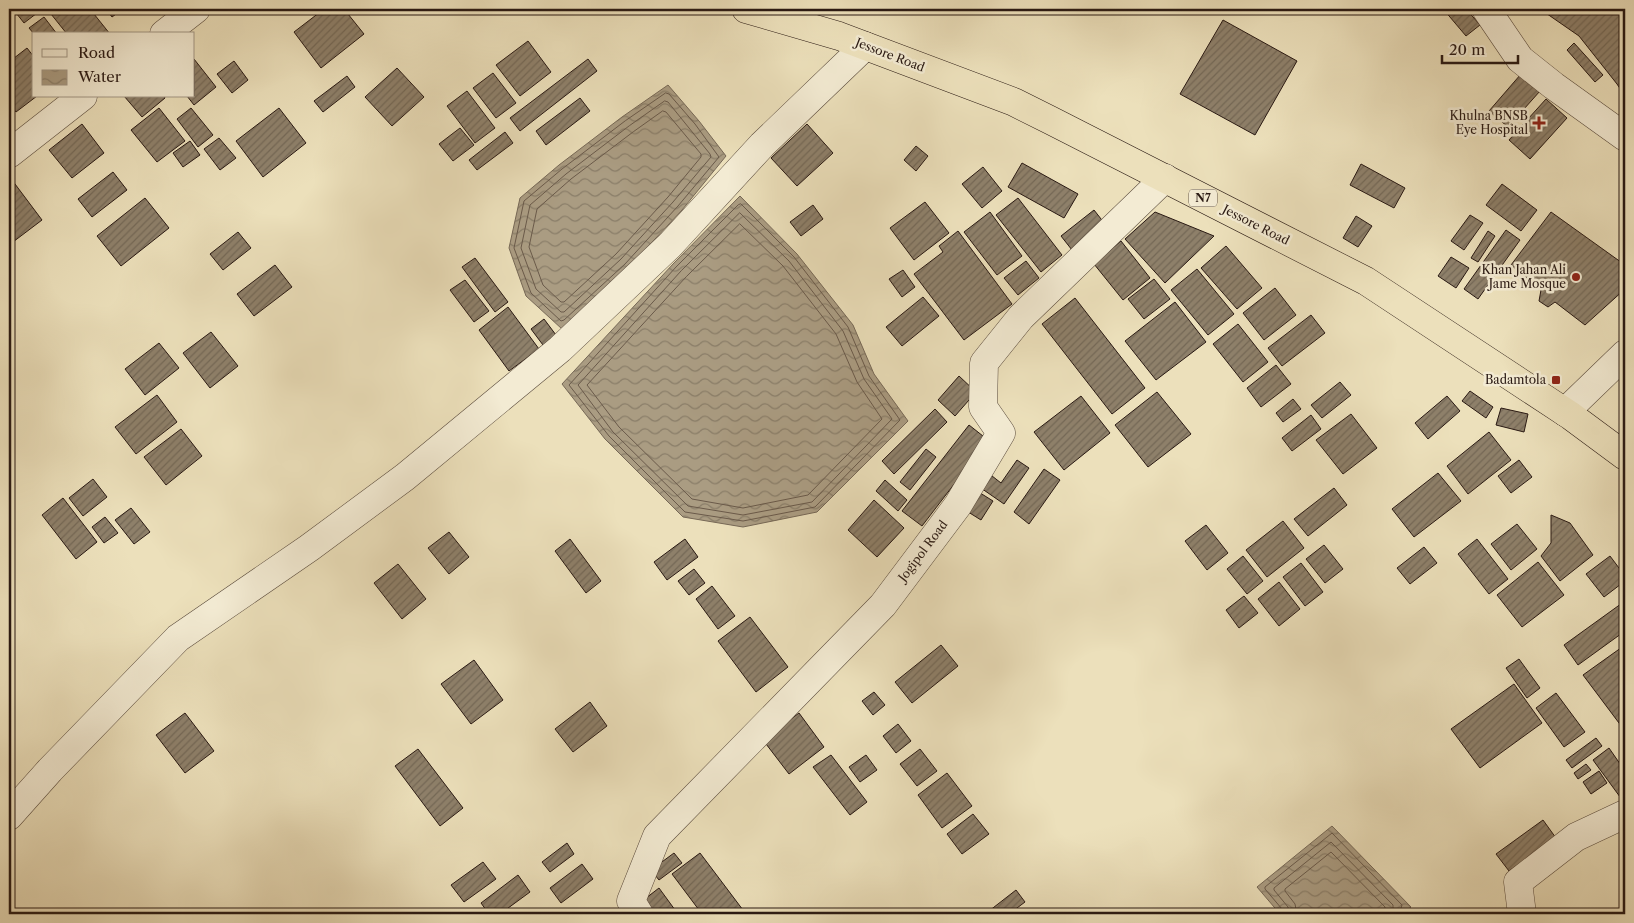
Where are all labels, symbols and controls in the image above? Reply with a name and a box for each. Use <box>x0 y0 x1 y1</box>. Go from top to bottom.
legend <box>32 32 195 98</box>
scale bar <box>1442 32 1518 64</box>
street label: Jessore Road <box>851 34 928 75</box>
text: 20 m <box>1449 40 1485 59</box>
text: Road <box>78 43 115 62</box>
text: Water <box>77 67 122 86</box>
place label: Khulna BNSB Eye Hospital <box>1449 108 1528 137</box>
marker: Khulna BNSB Eye Hospital <box>1532 116 1546 130</box>
road number: N7 <box>1189 190 1217 207</box>
street label: Jessore Road <box>1218 200 1293 248</box>
place label: Khan Jahan Ali Jame Mosque <box>1482 262 1566 291</box>
marker: Khan Jahan Ali Jame Mosque <box>1570 271 1582 283</box>
place label: Badamtola <box>1485 372 1547 387</box>
marker: Badamtola <box>1550 374 1562 386</box>
street label: Jogipol Road <box>894 517 951 586</box>

